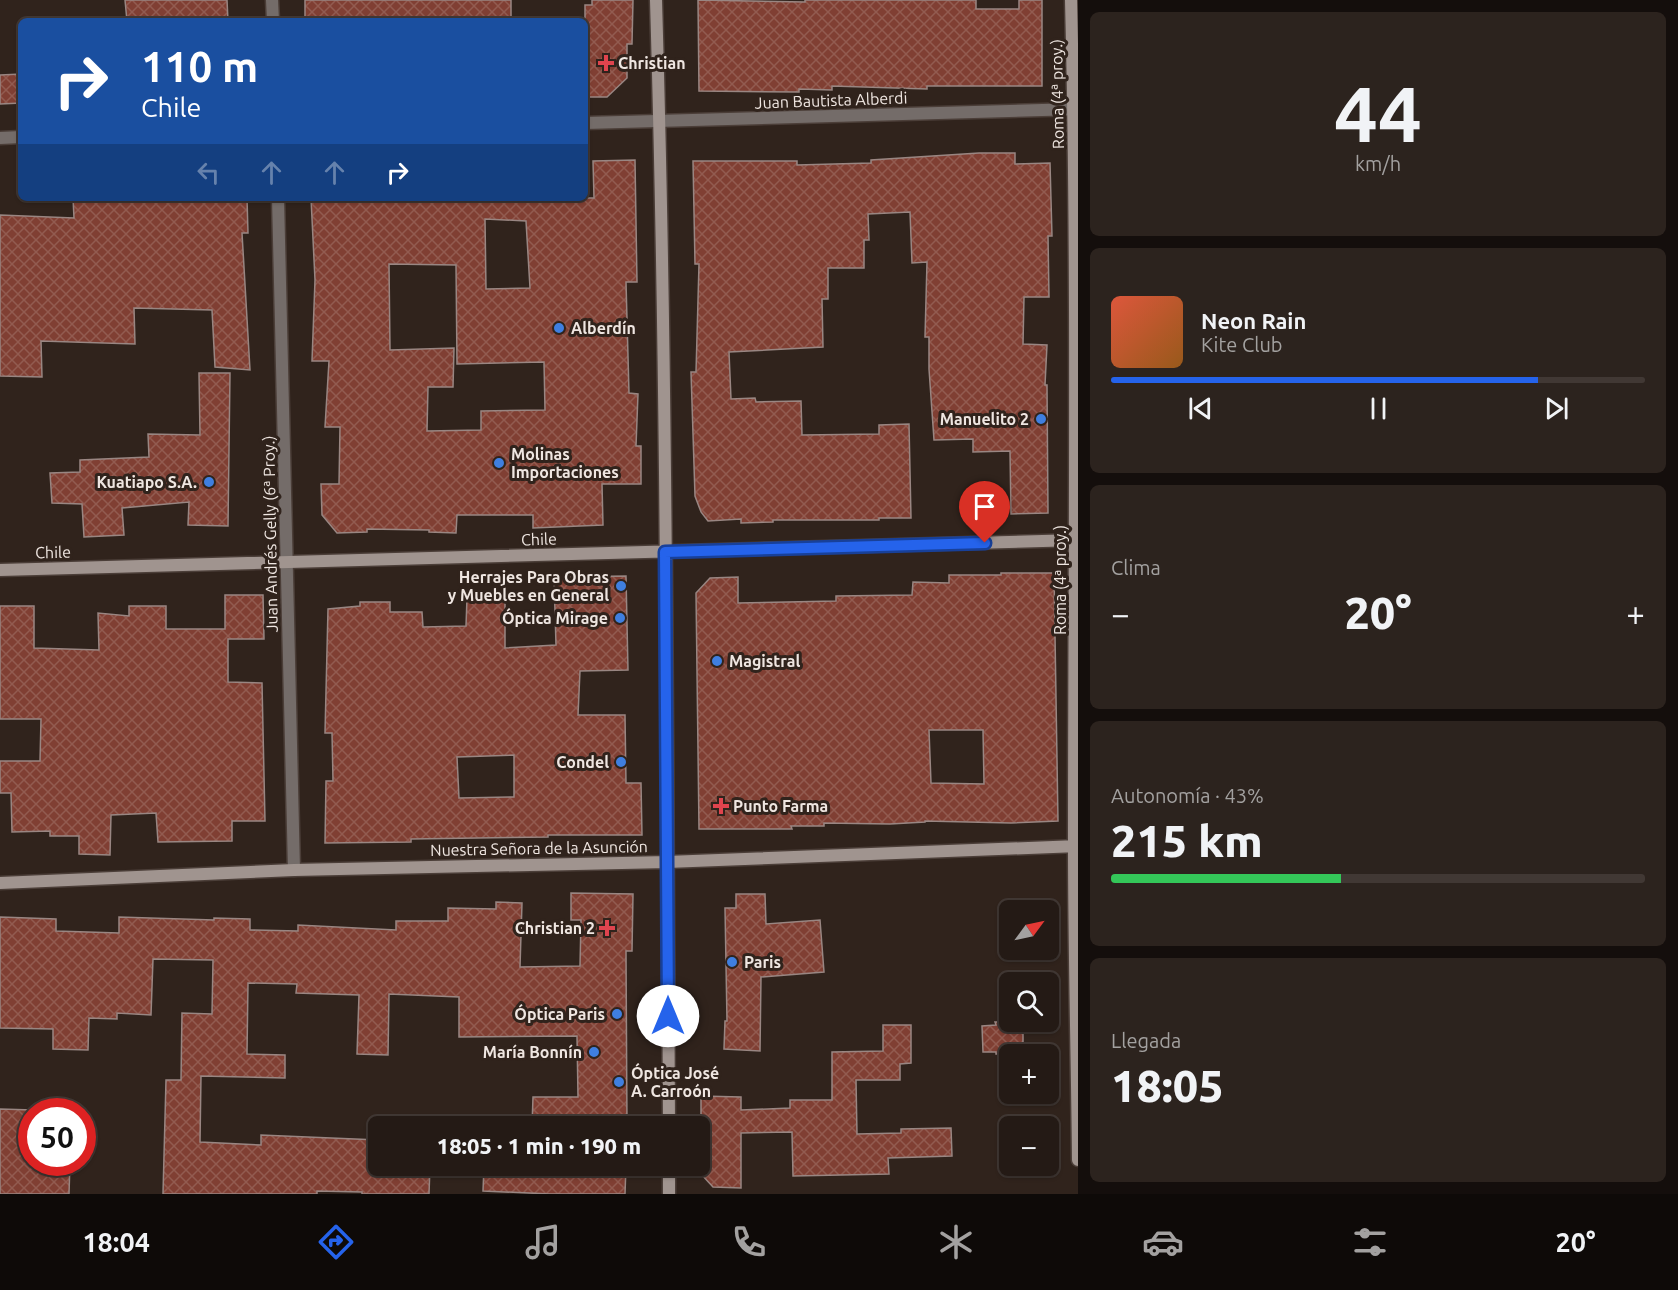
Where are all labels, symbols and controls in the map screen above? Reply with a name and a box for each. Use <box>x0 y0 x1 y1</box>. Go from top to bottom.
street label: Roma (4ª proy.) <box>1047 39 1068 149</box>
icon: right <box>42 42 120 120</box>
text: 110 m <box>141 43 258 90</box>
place label: Christian <box>618 54 686 72</box>
marker: Christian <box>599 56 613 70</box>
text: 44 <box>1334 69 1422 157</box>
street label: Juan Bautista Alberdi <box>754 88 908 112</box>
text: Chile <box>141 92 202 122</box>
text: km/h <box>1355 152 1401 175</box>
icon: left <box>192 156 225 189</box>
icon: ahead <box>255 156 288 189</box>
icon: ahead <box>318 156 351 189</box>
icon: right <box>381 156 414 189</box>
text: Neon Rain <box>1201 308 1306 333</box>
place label: Alberdín <box>571 319 636 337</box>
marker: Alberdín <box>552 321 566 335</box>
text: Kite Club <box>1201 333 1283 356</box>
icon: previous <box>1184 392 1217 425</box>
icon: pause <box>1362 392 1395 425</box>
icon: next <box>1540 392 1573 425</box>
place label: Manuelito 2 <box>940 410 1029 428</box>
marker: Manuelito 2 <box>1034 412 1048 426</box>
street label: Juan Andrés Gelly (6ª Proy.) <box>259 435 282 633</box>
place label: Molinas Importaciones <box>511 445 619 481</box>
marker: Molinas Importaciones <box>492 456 506 470</box>
place label: Kuatiapo S.A. <box>96 473 197 491</box>
marker: Kuatiapo S.A. <box>202 475 216 489</box>
pin <box>959 481 1010 543</box>
icon: arrive <box>968 490 1001 523</box>
street label: Roma (4ª proy.) <box>1051 525 1070 635</box>
street label: Chile <box>521 529 557 549</box>
street label: Chile <box>35 543 71 561</box>
text: Clima <box>1111 556 1161 579</box>
place label: Herrajes Para Obras y Muebles en General <box>448 568 609 604</box>
marker: Herrajes Para Obras y Muebles en General <box>614 579 628 593</box>
text: 20° <box>1344 587 1412 638</box>
text: − <box>1111 595 1130 632</box>
text: + <box>1626 595 1645 632</box>
place label: Óptica Mirage <box>502 607 608 627</box>
marker: Óptica Mirage <box>613 611 627 625</box>
place label: Magistral <box>729 652 800 670</box>
marker: Magistral <box>710 654 724 668</box>
place label: Condel <box>556 753 609 771</box>
marker: Condel <box>614 755 628 769</box>
text: Autonomía · 43% <box>1111 784 1264 807</box>
place label: Punto Farma <box>733 797 828 815</box>
marker: Punto Farma <box>714 799 728 813</box>
text: 215 km <box>1111 815 1263 866</box>
street label: Nuestra Señora de la Asunción <box>430 837 648 859</box>
north arrow <box>999 900 1059 960</box>
map controls <box>999 900 1059 1176</box>
place label: Christian 2 <box>515 919 595 937</box>
marker: Christian 2 <box>600 921 614 935</box>
place label: Paris <box>744 953 781 971</box>
marker: Paris <box>725 955 739 969</box>
button: search <box>999 972 1059 1032</box>
position arrow <box>636 984 700 1048</box>
place label: Óptica Paris <box>514 1003 605 1023</box>
marker: Óptica Paris <box>610 1007 624 1021</box>
text: Llegada <box>1111 1029 1181 1052</box>
place label: María Bonnín <box>483 1043 582 1061</box>
button: + <box>999 1044 1059 1104</box>
marker: María Bonnín <box>587 1045 601 1059</box>
text: 18:05 <box>1111 1060 1224 1111</box>
place label: Óptica José A. Carroón <box>631 1062 719 1100</box>
marker: Óptica José A. Carroón <box>612 1075 626 1089</box>
speed limit sign: 50 <box>18 1098 96 1176</box>
button: − <box>999 1116 1059 1176</box>
text: 18:05 · 1 min · 190 m <box>437 1133 641 1158</box>
icon: directions <box>315 1221 357 1263</box>
icon: music <box>522 1221 564 1263</box>
icon: phone <box>728 1221 770 1263</box>
icon: climate <box>935 1221 977 1263</box>
icon: car <box>1142 1221 1184 1263</box>
icon: filters <box>1349 1221 1391 1263</box>
text: 18:04 <box>82 1227 150 1257</box>
text: 20° <box>1556 1227 1596 1257</box>

